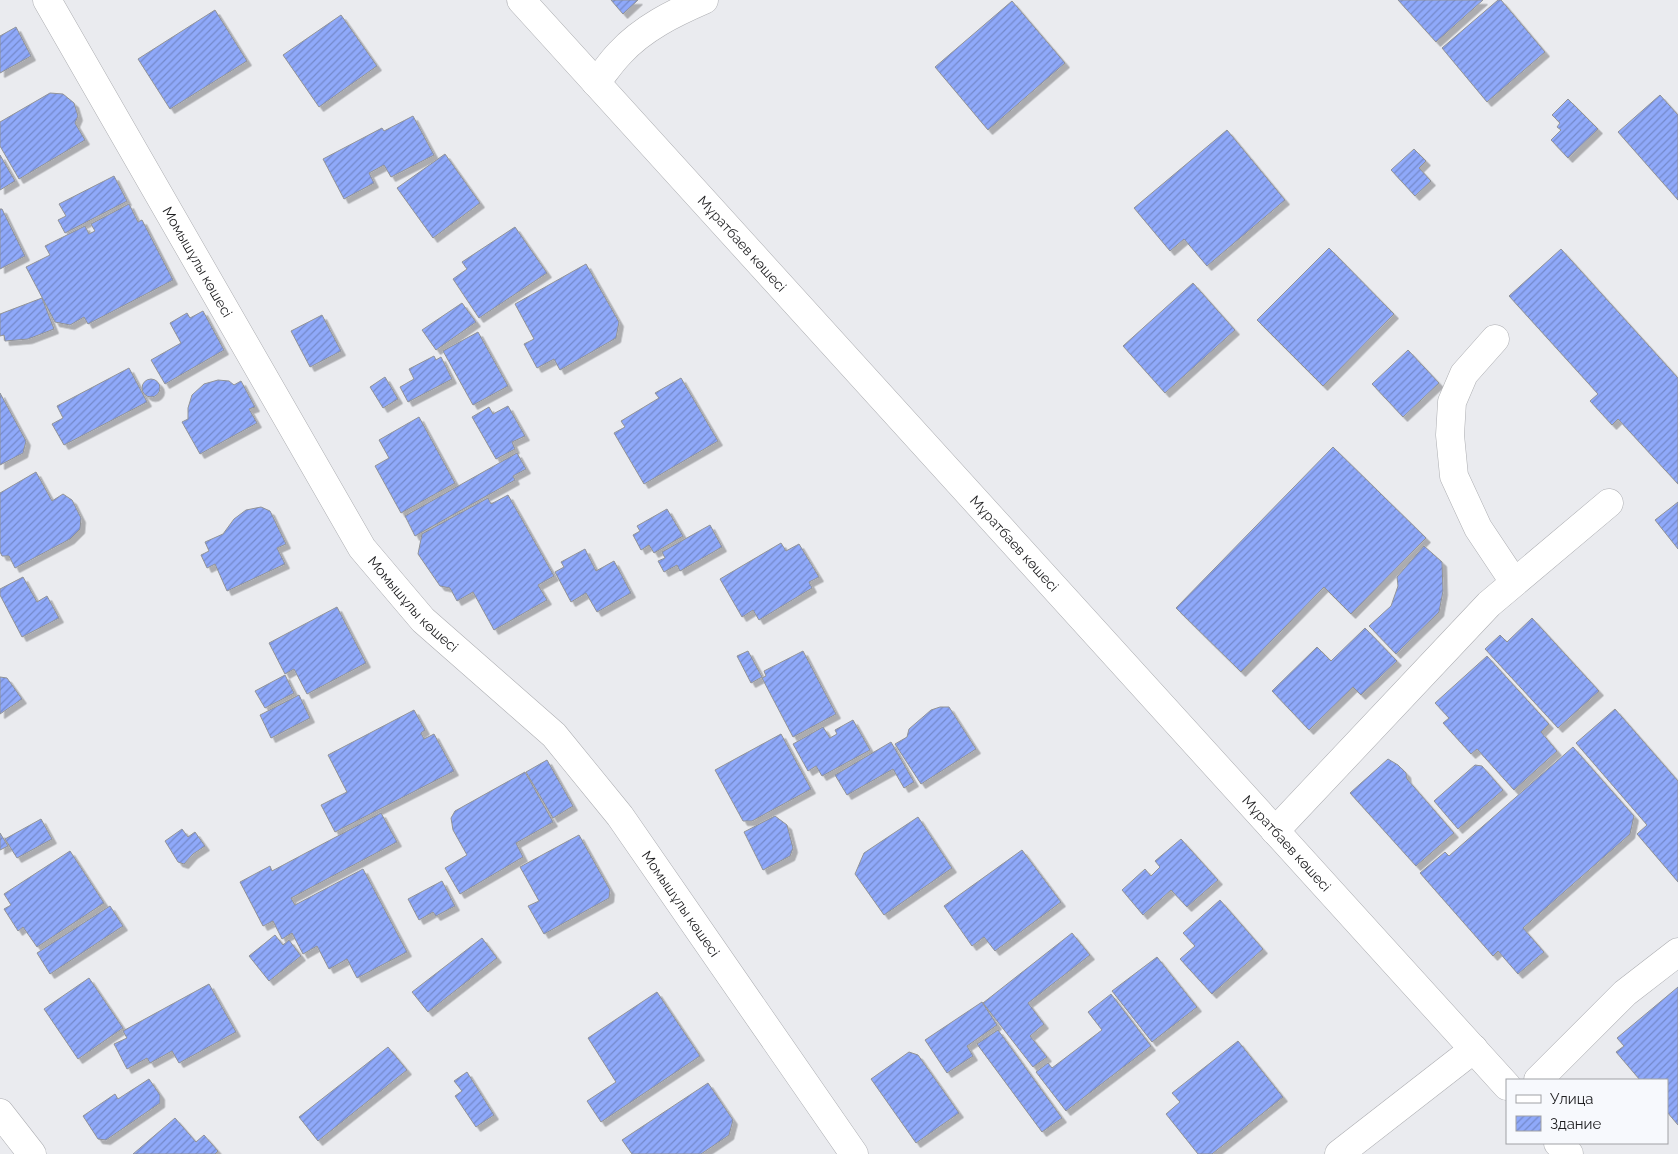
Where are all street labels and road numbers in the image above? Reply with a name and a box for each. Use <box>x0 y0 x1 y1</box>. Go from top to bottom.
street label: Мұратбаев көшесі <box>695 192 790 295</box>
street label: Момышұлы көшесі <box>159 204 236 320</box>
street label: Мұратбаев көшесі <box>967 492 1062 595</box>
street label: Момышұлы көшесі <box>365 553 461 655</box>
street label: Мұратбаев көшесі <box>1239 792 1334 894</box>
street label: Момышұлы көшесі <box>639 848 723 960</box>

